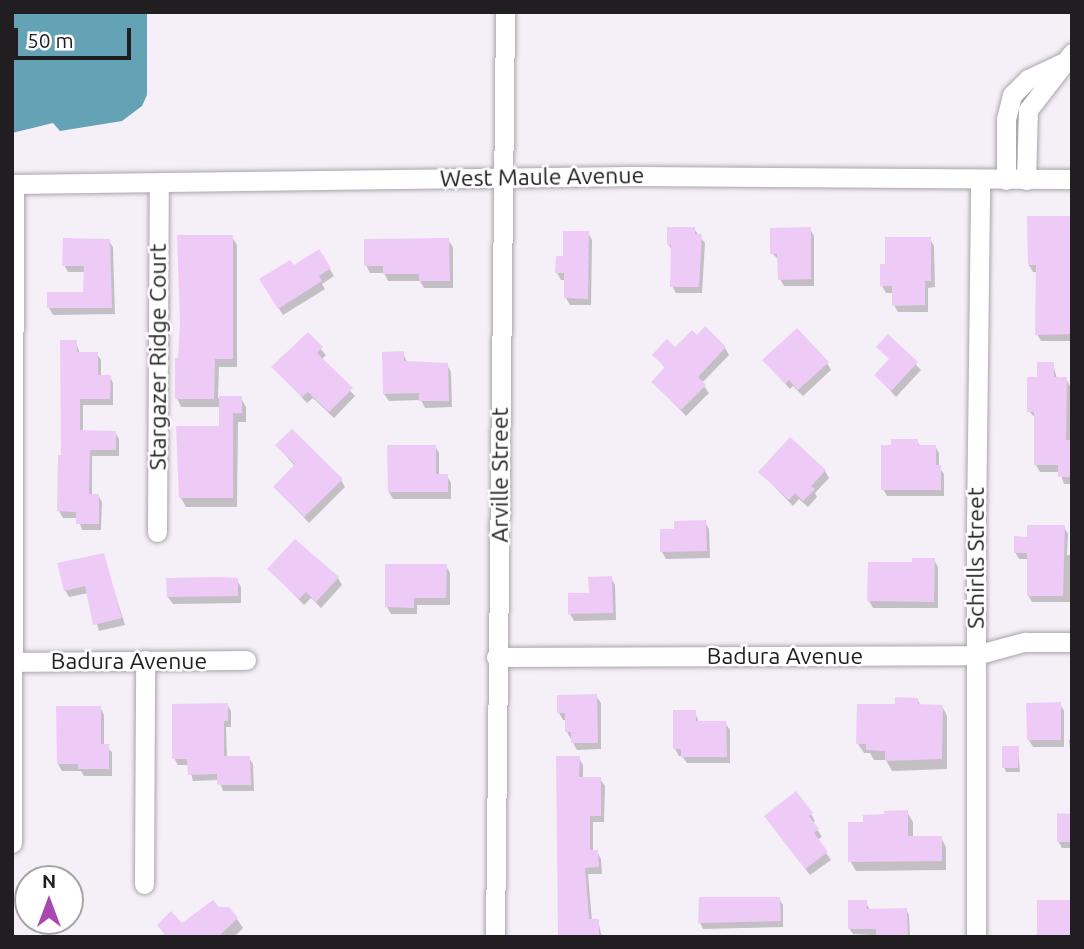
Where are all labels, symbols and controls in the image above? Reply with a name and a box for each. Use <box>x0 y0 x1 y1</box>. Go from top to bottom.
scale bar <box>18 14 135 58</box>
text: 50 m <box>27 28 74 52</box>
street label: West Maule Avenue <box>440 161 644 193</box>
street label: Stargazer Ridge Court <box>144 244 172 470</box>
street label: Arville Street <box>486 407 514 543</box>
street label: Schirlls Street <box>962 487 990 629</box>
street label: Badura Avenue <box>707 642 863 670</box>
street label: Badura Avenue <box>51 647 207 675</box>
north arrow <box>14 865 84 935</box>
text: N <box>42 870 56 892</box>

